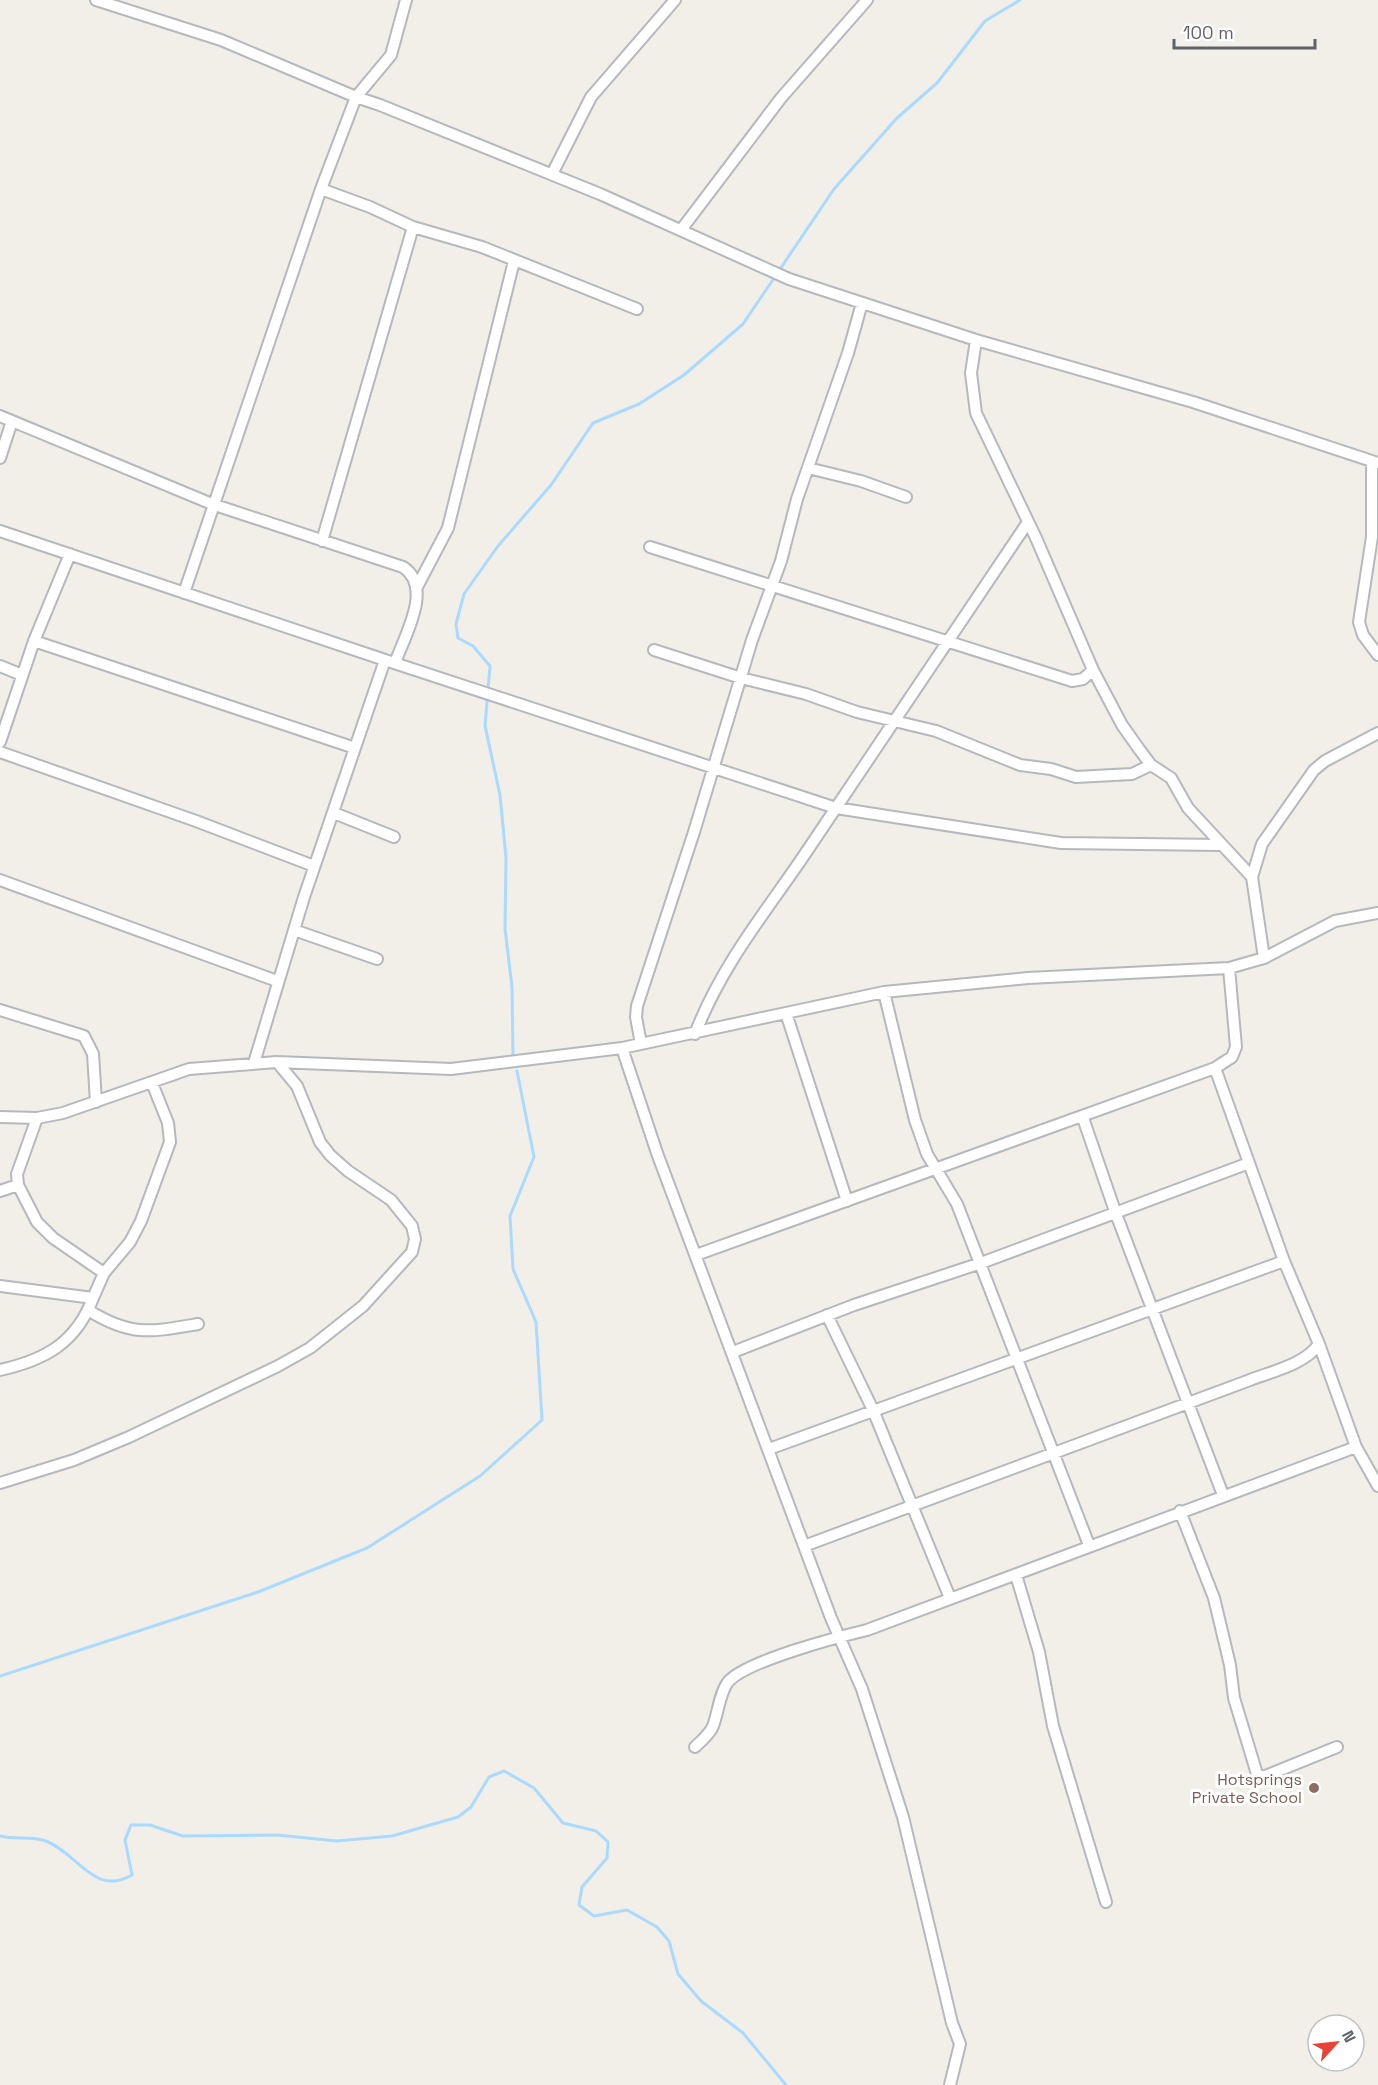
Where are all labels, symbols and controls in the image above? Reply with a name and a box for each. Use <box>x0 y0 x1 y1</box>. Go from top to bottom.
scale bar <box>1174 12 1315 50</box>
text: 100 m <box>1183 21 1234 44</box>
place label: Hotsprings Private School <box>1192 1769 1302 1808</box>
marker: Hotsprings Private School <box>1307 1781 1321 1795</box>
north arrow <box>1306 2013 1366 2073</box>
text: N <box>1337 2027 1361 2046</box>

